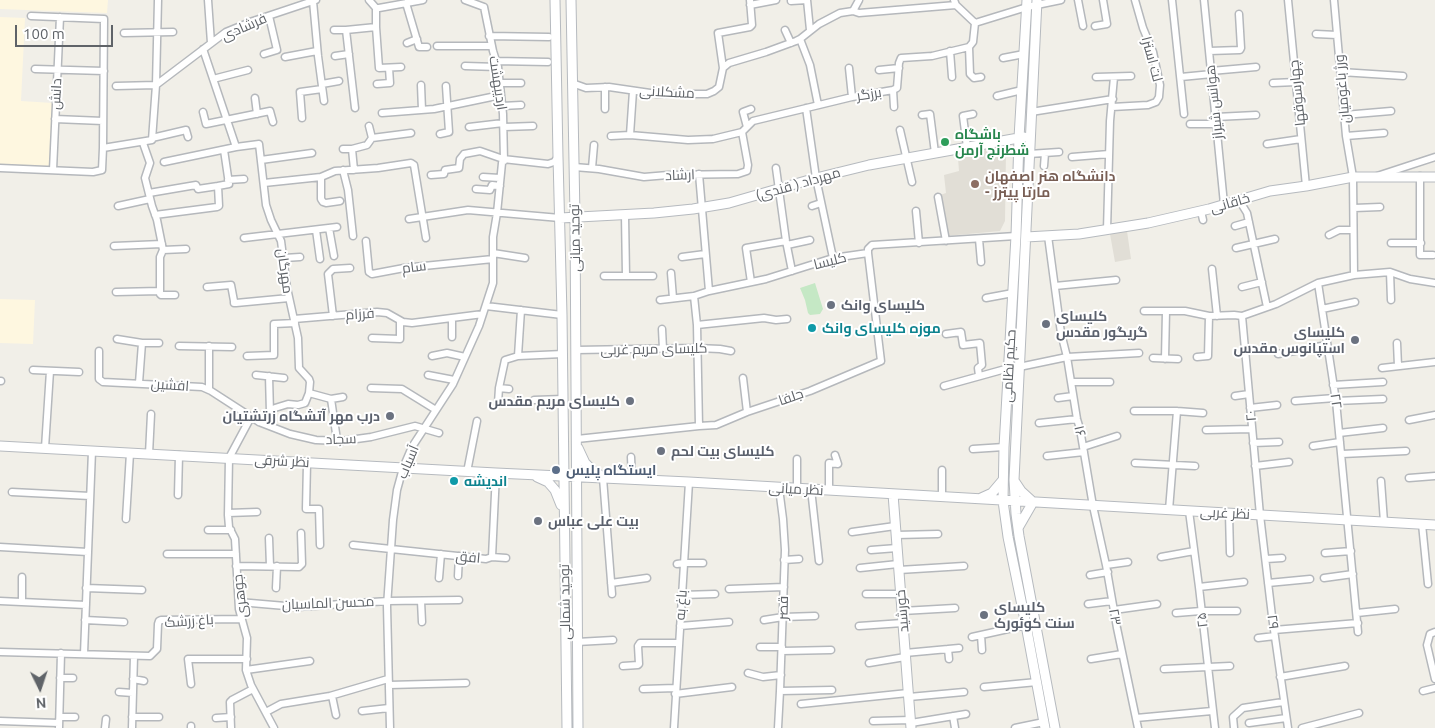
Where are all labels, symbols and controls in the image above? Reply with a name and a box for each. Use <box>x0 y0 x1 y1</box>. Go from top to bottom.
street label: فرشادی <box>219 10 269 44</box>
scale bar <box>18 15 115 47</box>
text: 100 m <box>23 25 65 42</box>
street label: لت استرا <box>1138 35 1166 83</box>
street label: ورژ باغومیان <box>1331 54 1353 124</box>
street label: اردیبهشت <box>485 55 511 111</box>
street label: چهارسوقها <box>1285 59 1309 127</box>
street label: هوانس شیراز <box>1202 64 1226 140</box>
street label: دانش <box>47 78 65 110</box>
street label: مشکلانی <box>639 82 695 102</box>
street label: برزگر <box>855 84 883 104</box>
place label: باشگاه شطرنج آرمن <box>955 126 1029 158</box>
marker: باشگاه شطرنج آرمن <box>939 136 951 148</box>
street label: مهرداد ( قندی) <box>754 164 842 204</box>
street label: ارشاد <box>665 166 695 184</box>
place label: دانشگاه هنر اصفهان - مارتا پیترز <box>985 168 1115 200</box>
marker: دانشگاه هنر اصفهان - مارتا پیترز <box>969 178 981 190</box>
street label: خاقانی <box>1208 189 1252 217</box>
street label: توحید میانی <box>566 204 584 272</box>
street label: مهرگان <box>274 247 296 295</box>
street label: کلیسا <box>812 249 848 273</box>
street label: سام <box>401 257 427 277</box>
place label: کلیسای وانک <box>841 297 925 313</box>
marker: کلیسای وانک <box>825 299 837 311</box>
street label: فرزام <box>345 305 375 323</box>
place label: کلیسای گریگور مقدس <box>1056 308 1148 341</box>
marker: کلیسای گریگور مقدس <box>1040 318 1052 330</box>
place label: موزه کلیسای وانک <box>822 320 941 336</box>
marker: موزه کلیسای وانک <box>806 322 818 334</box>
place label: کلیسای استپانوس مقدس <box>1233 324 1345 357</box>
street label: حکیم نظامی <box>999 329 1019 403</box>
marker: کلیسای استپانوس مقدس <box>1349 334 1361 346</box>
street label: کلیسای مریم غربی <box>600 340 708 358</box>
street label: افشین <box>150 375 190 395</box>
street label: جلفا <box>776 385 806 409</box>
place label: کلیسای مریم مقدس <box>489 393 620 409</box>
street label: ۲۲ <box>1327 393 1345 409</box>
marker: کلیسای مریم مقدس <box>624 395 636 407</box>
place label: درب مهر آتشگاه زرتشتیان <box>222 408 380 424</box>
marker: درب مهر آتشگاه زرتشتیان <box>384 410 396 422</box>
street label: ۲۰ <box>1242 410 1260 422</box>
street label: ۱۶ <box>1071 424 1089 438</box>
street label: سجاد <box>325 430 357 448</box>
street label: آسیاب <box>393 443 423 481</box>
place label: کلیسای بیت لحم <box>671 443 774 459</box>
marker: کلیسای بیت لحم <box>655 445 667 457</box>
street label: نظر شرقی <box>254 451 310 471</box>
place label: ایستگاه پلیس <box>566 462 656 478</box>
marker: ایستگاه پلیس <box>550 464 562 476</box>
place label: اندیشه <box>464 473 507 489</box>
marker: اندیشه <box>448 475 460 487</box>
street label: نظر میانی <box>768 479 824 499</box>
street label: نظر غربی <box>1199 503 1251 523</box>
place label: بیت علی عباس <box>548 513 639 529</box>
marker: بیت علی عباس <box>532 515 544 527</box>
street label: افق <box>455 548 481 566</box>
street label: توحید شمالی <box>556 564 574 640</box>
street label: جوهری <box>229 573 251 619</box>
street label: باغ به <box>672 589 690 621</box>
street label: خورشید <box>892 589 912 633</box>
street label: محسن الماسیان <box>281 593 375 613</box>
street label: قصر <box>774 596 792 620</box>
place label: کلیسای سنت کوئورک <box>994 599 1075 632</box>
street label: ۲۳ <box>1105 607 1125 627</box>
marker: کلیسای سنت کوئورک <box>978 609 990 621</box>
street label: باغ زرشک <box>164 611 214 631</box>
street label: ۲۵ <box>1193 612 1211 628</box>
street label: ۲۹ <box>1264 614 1282 630</box>
north arrow <box>15 663 65 713</box>
text: N <box>35 695 47 711</box>

